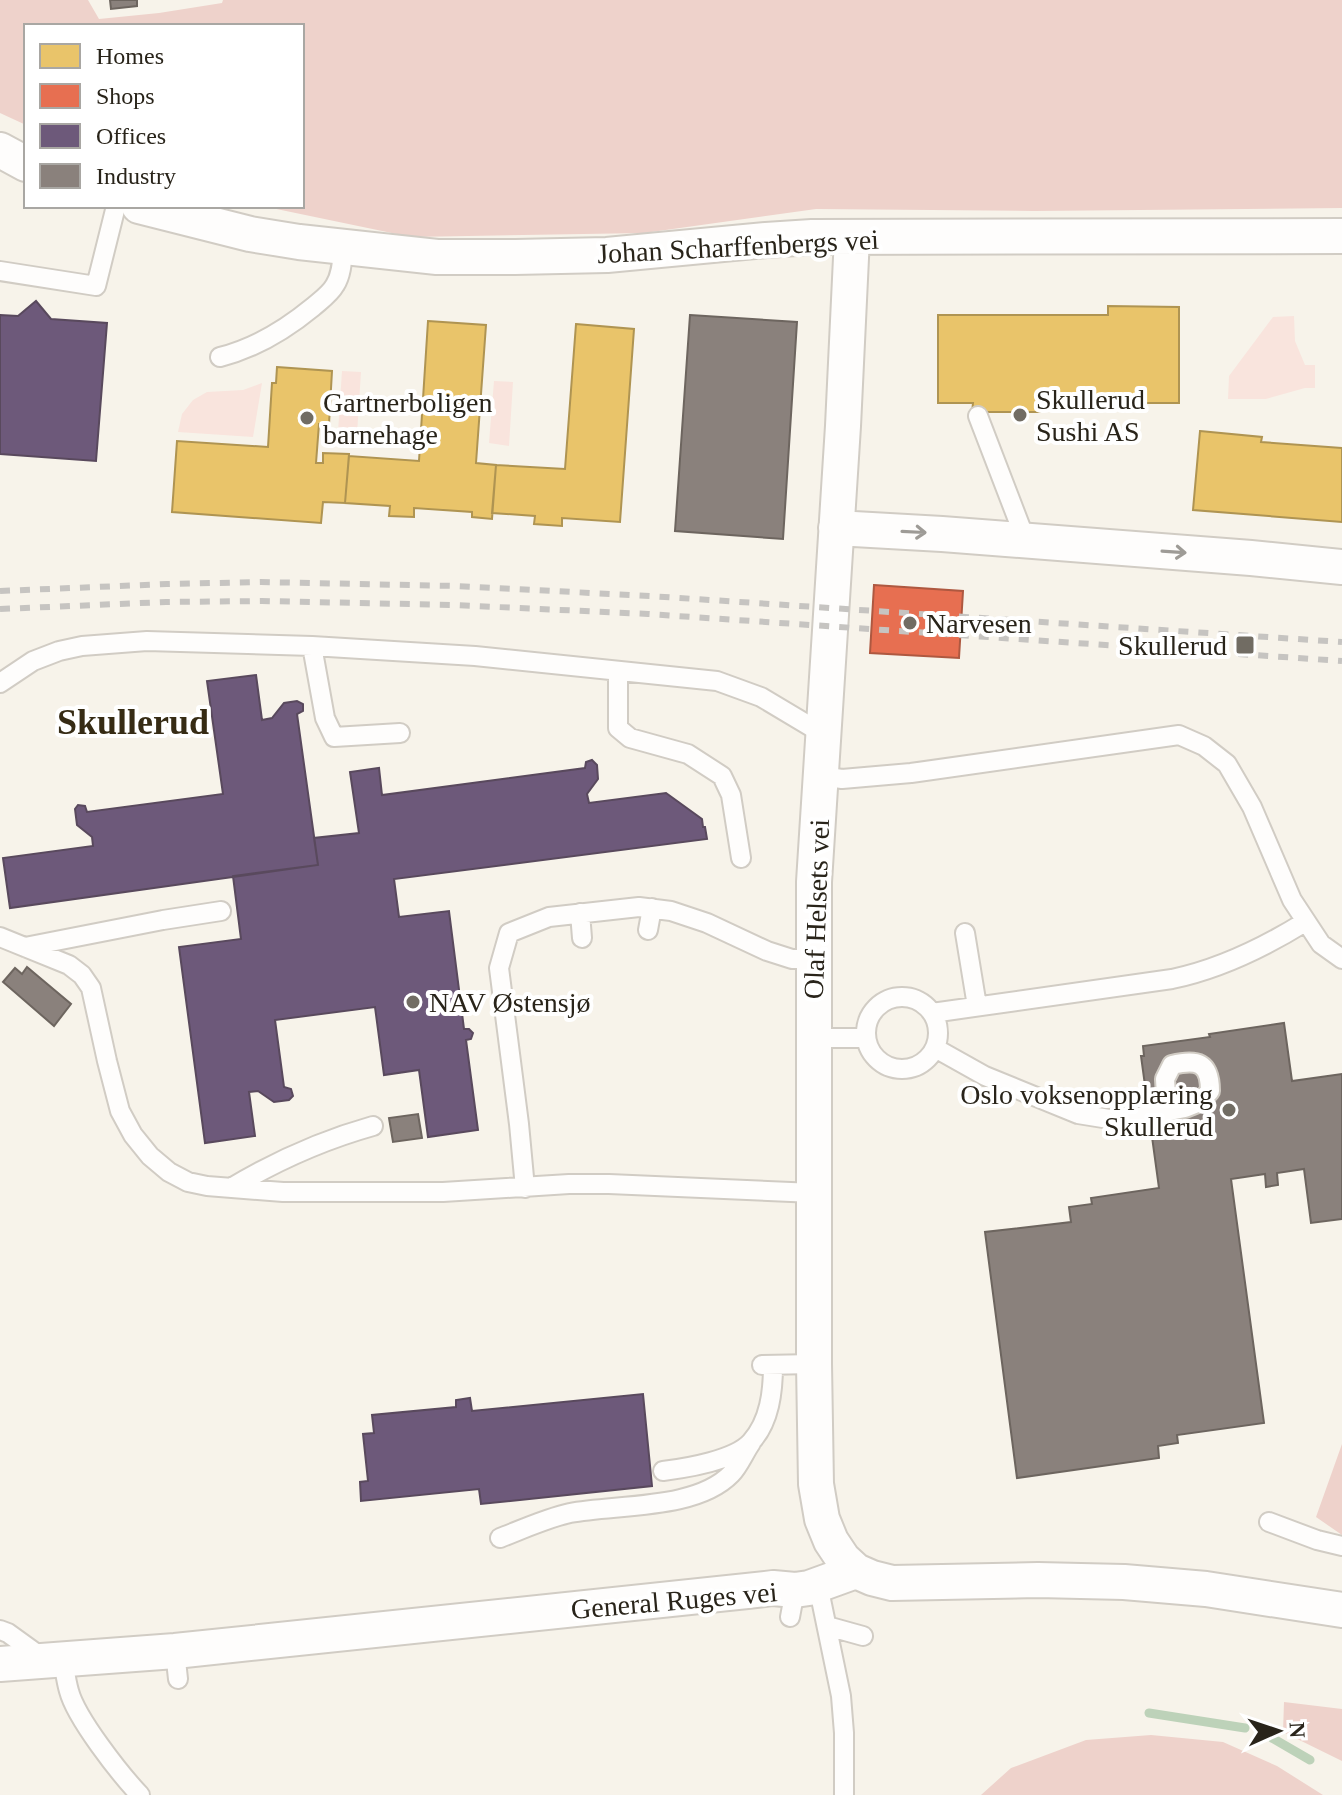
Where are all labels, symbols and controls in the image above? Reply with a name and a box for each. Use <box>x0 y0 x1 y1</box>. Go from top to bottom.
legend <box>24 24 304 208</box>
text: Homes <box>96 43 164 69</box>
text: Shops <box>96 83 155 109</box>
text: Offices <box>96 123 166 149</box>
text: Industry <box>96 163 176 189</box>
street label: Johan Scharffenbergs vei <box>596 224 880 269</box>
place label: Skullerud Sushi AS <box>1036 384 1145 447</box>
place label: Gartnerboligen barnehage <box>323 387 493 450</box>
marker: Skullerud Sushi AS <box>1011 406 1029 424</box>
marker: Gartnerboligen barnehage <box>298 409 316 427</box>
one-way arrow <box>900 525 927 540</box>
one-way arrow <box>1160 545 1187 560</box>
place label: Narvesen <box>926 608 1032 639</box>
marker: Narvesen <box>901 614 919 632</box>
place label: Skullerud <box>1118 630 1227 661</box>
marker: Skullerud <box>1234 634 1256 656</box>
district label: Skullerud <box>57 702 209 742</box>
street label: Olaf Helsets vei <box>798 818 835 1000</box>
place label: NAV Østensjø <box>429 987 591 1018</box>
marker: NAV Østensjø <box>404 993 422 1011</box>
place label: Oslo voksenopplæring Skullerud <box>960 1079 1213 1142</box>
marker: Oslo voksenopplæring Skullerud <box>1220 1101 1238 1119</box>
street label: General Ruges vei <box>570 1576 779 1625</box>
north arrow <box>1238 1691 1318 1771</box>
text: N <box>1285 1721 1310 1739</box>

